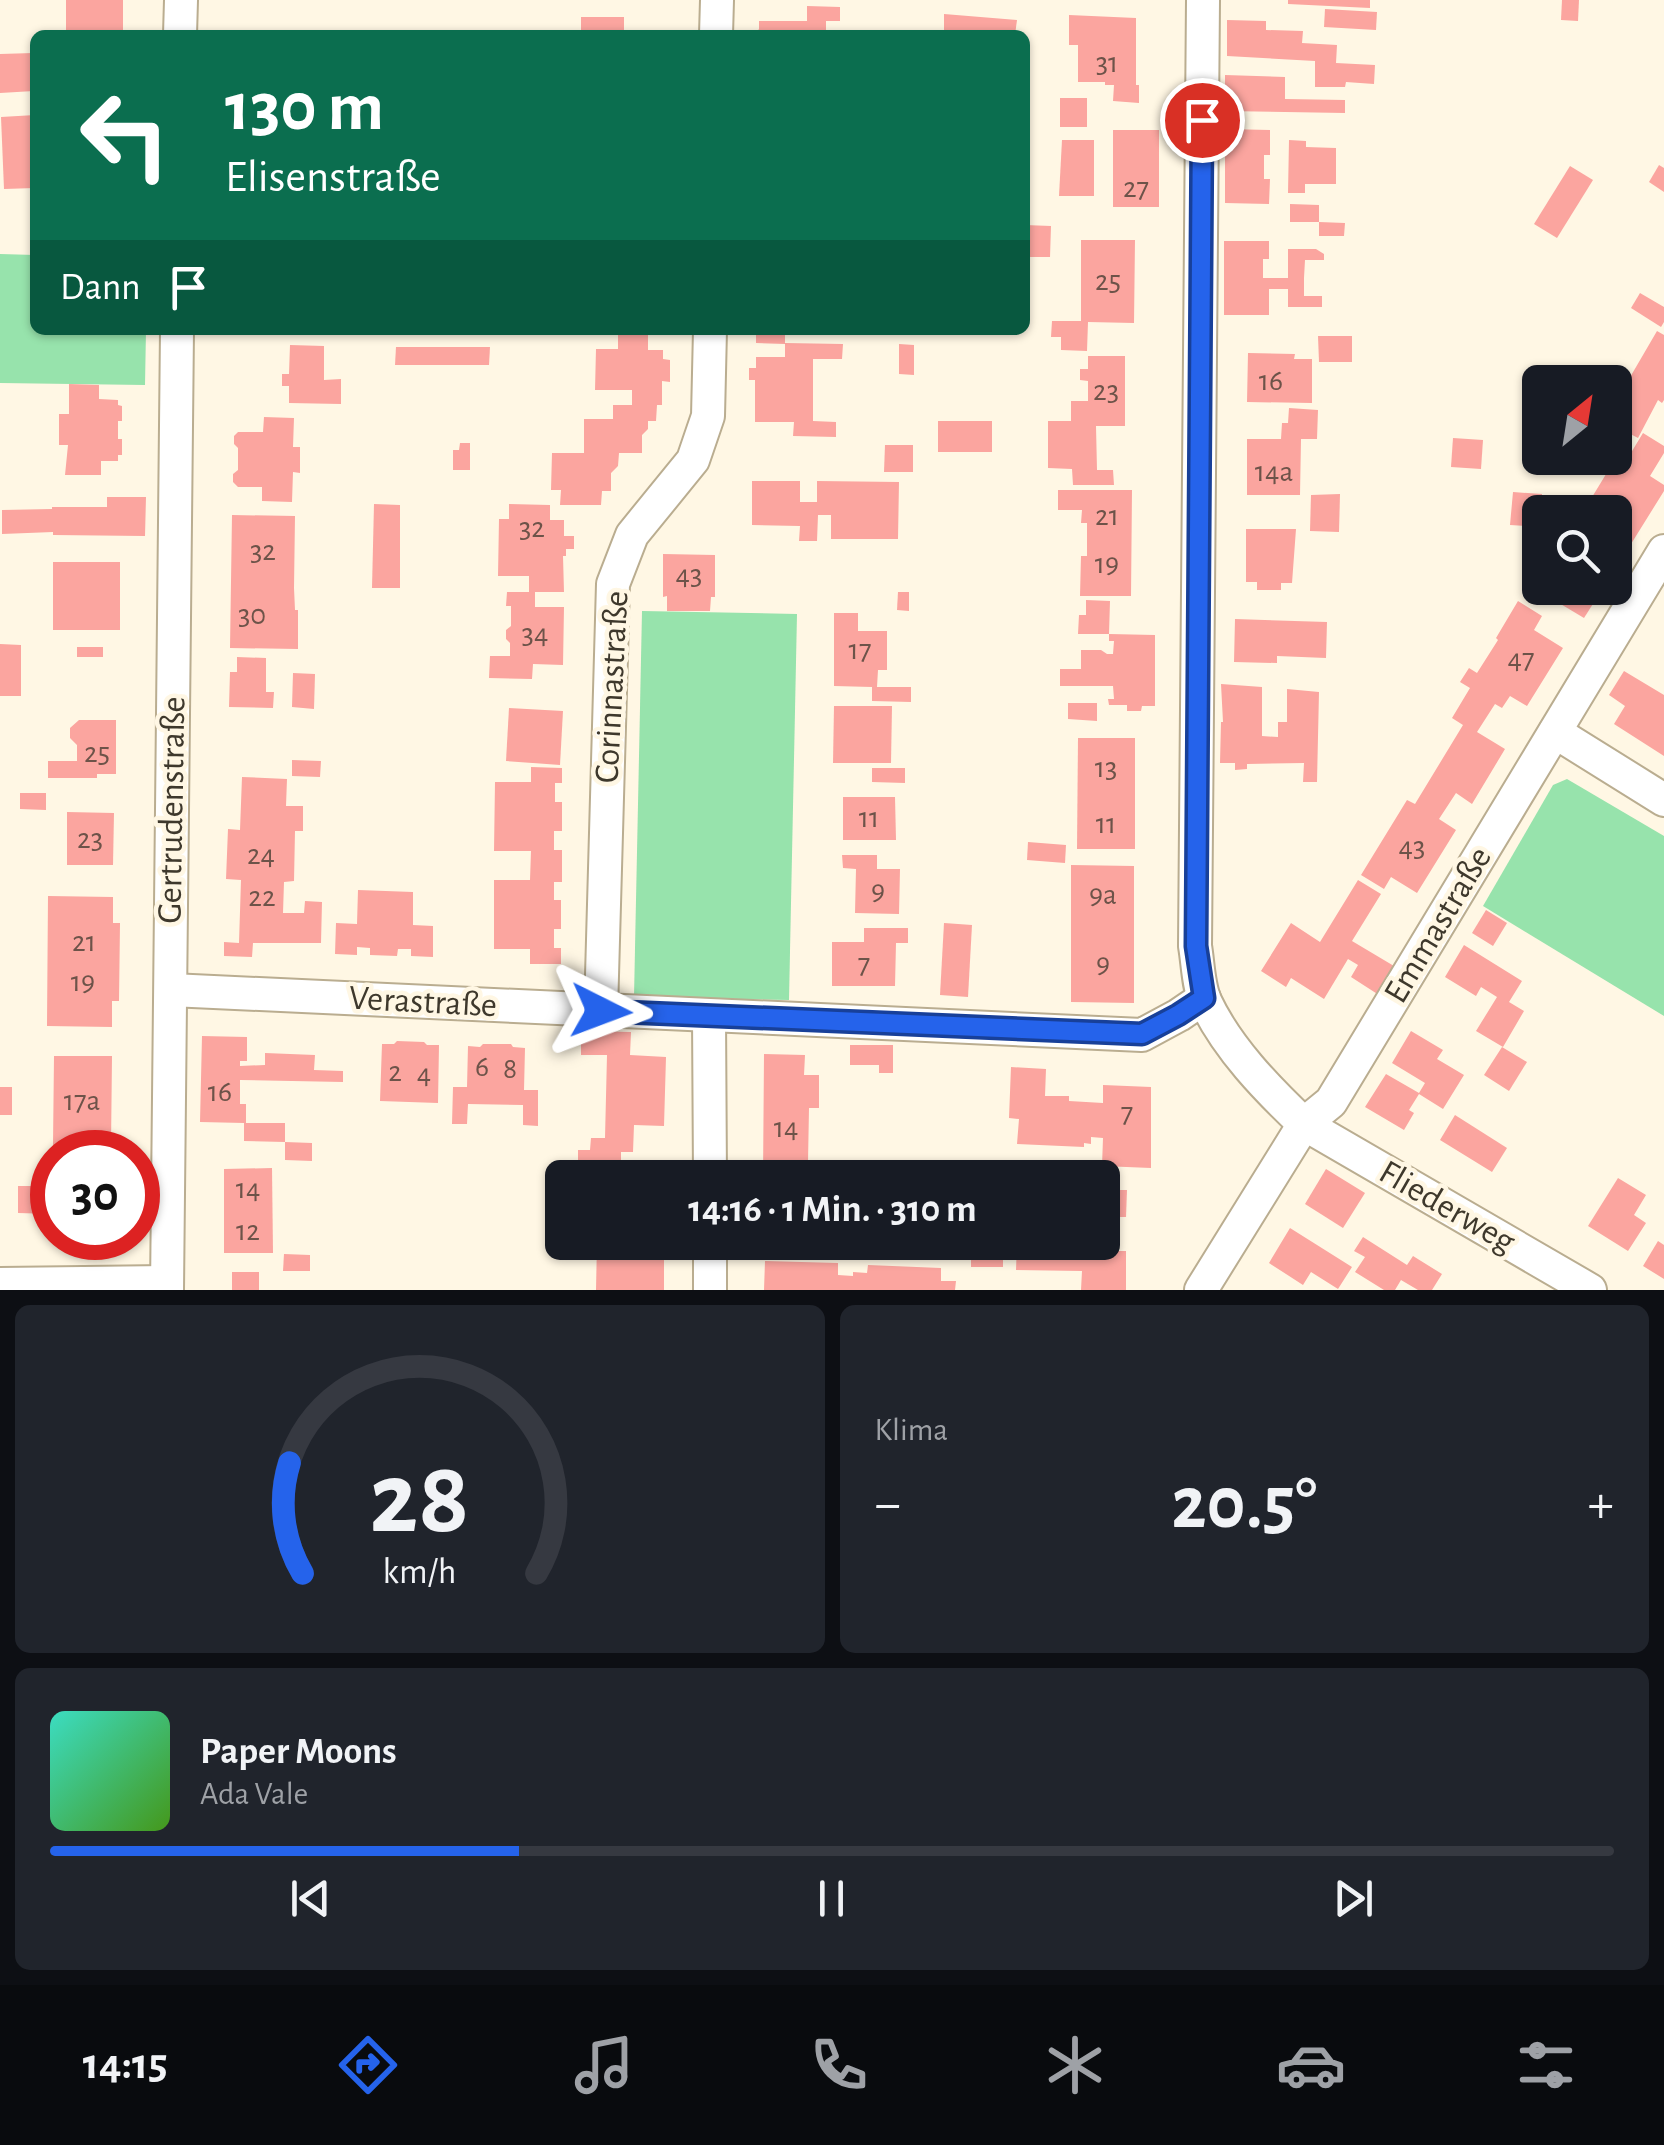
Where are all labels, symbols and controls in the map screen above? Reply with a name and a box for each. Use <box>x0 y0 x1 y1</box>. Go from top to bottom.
house number: 31 <box>1096 48 1118 78</box>
icon: left <box>60 70 190 200</box>
text: 130 m <box>225 73 384 143</box>
pin <box>1160 78 1245 163</box>
icon: arrive <box>1175 93 1230 148</box>
text: Elisenstraße <box>225 155 441 200</box>
house number: 27 <box>1123 173 1149 203</box>
icon: arrive <box>161 260 216 315</box>
house number: 25 <box>1095 266 1121 296</box>
text: Dann <box>60 269 141 307</box>
north arrow <box>1522 365 1632 475</box>
map controls <box>1522 365 1632 605</box>
house number: 16 <box>1259 366 1283 396</box>
house number: 23 <box>1093 376 1119 406</box>
house number: 14a <box>1255 457 1293 487</box>
button: search <box>1522 495 1632 605</box>
house number: 21 <box>1095 501 1119 531</box>
house number: 32 <box>519 513 545 543</box>
house number: 32 <box>250 536 276 566</box>
house number: 19 <box>1095 549 1119 579</box>
house number: 43 <box>676 560 702 590</box>
street label: Corinnastraße <box>589 590 635 784</box>
house number: 30 <box>238 600 266 630</box>
house number: 34 <box>522 619 548 649</box>
house number: 17 <box>849 635 871 665</box>
house number: 47 <box>1508 644 1534 674</box>
street label: Gertrudenstraße <box>153 696 191 924</box>
house number: 25 <box>84 738 110 768</box>
house number: 13 <box>1095 753 1117 783</box>
house number: 11 <box>859 803 879 833</box>
house number: 11 <box>1096 809 1116 839</box>
house number: 23 <box>77 824 103 854</box>
house number: 43 <box>1399 832 1425 862</box>
house number: 24 <box>247 840 275 870</box>
street label: Emmastraße <box>1378 841 1498 1009</box>
house number: 9 <box>871 876 885 906</box>
house number: 9a <box>1089 880 1117 910</box>
house number: 22 <box>248 882 276 912</box>
house number: 21 <box>72 927 96 957</box>
house number: 7 <box>858 949 870 979</box>
house number: 9 <box>1096 949 1110 979</box>
position arrow <box>549 959 653 1063</box>
house number: 19 <box>71 967 95 997</box>
street label: Verastraße <box>348 981 498 1023</box>
house number: 6 <box>475 1052 489 1082</box>
house number: 8 <box>503 1054 517 1084</box>
house number: 2 <box>388 1057 402 1087</box>
house number: 4 <box>417 1059 431 1089</box>
house number: 16 <box>208 1077 232 1107</box>
house number: 17a <box>64 1086 100 1116</box>
house number: 7 <box>1121 1098 1133 1128</box>
house number: 14 <box>774 1113 798 1143</box>
speed limit sign: 30 <box>30 1130 160 1260</box>
street label: Fliederweg <box>1373 1154 1521 1260</box>
house number: 14 <box>236 1174 260 1204</box>
text: 14:16 · 1 Min. · 310 m <box>688 1191 977 1229</box>
house number: 12 <box>236 1216 260 1246</box>
text: Klima <box>875 1414 948 1446</box>
text: 28 <box>370 1448 470 1552</box>
text: 20.5° <box>1171 1467 1317 1542</box>
text: − <box>875 1477 901 1532</box>
text: + <box>1588 1477 1614 1532</box>
text: km/h <box>383 1554 457 1590</box>
text: Paper Moons <box>200 1733 397 1771</box>
text: Ada Vale <box>200 1778 308 1810</box>
icon: previous <box>283 1871 338 1926</box>
icon: pause <box>804 1871 859 1926</box>
icon: next <box>1326 1871 1381 1926</box>
icon: directions <box>333 2030 403 2100</box>
icon: music <box>569 2030 639 2100</box>
icon: phone <box>804 2030 874 2100</box>
icon: climate <box>1040 2030 1110 2100</box>
icon: car <box>1276 2030 1346 2100</box>
icon: filters <box>1511 2030 1581 2100</box>
text: 14:15 <box>83 2042 168 2087</box>

